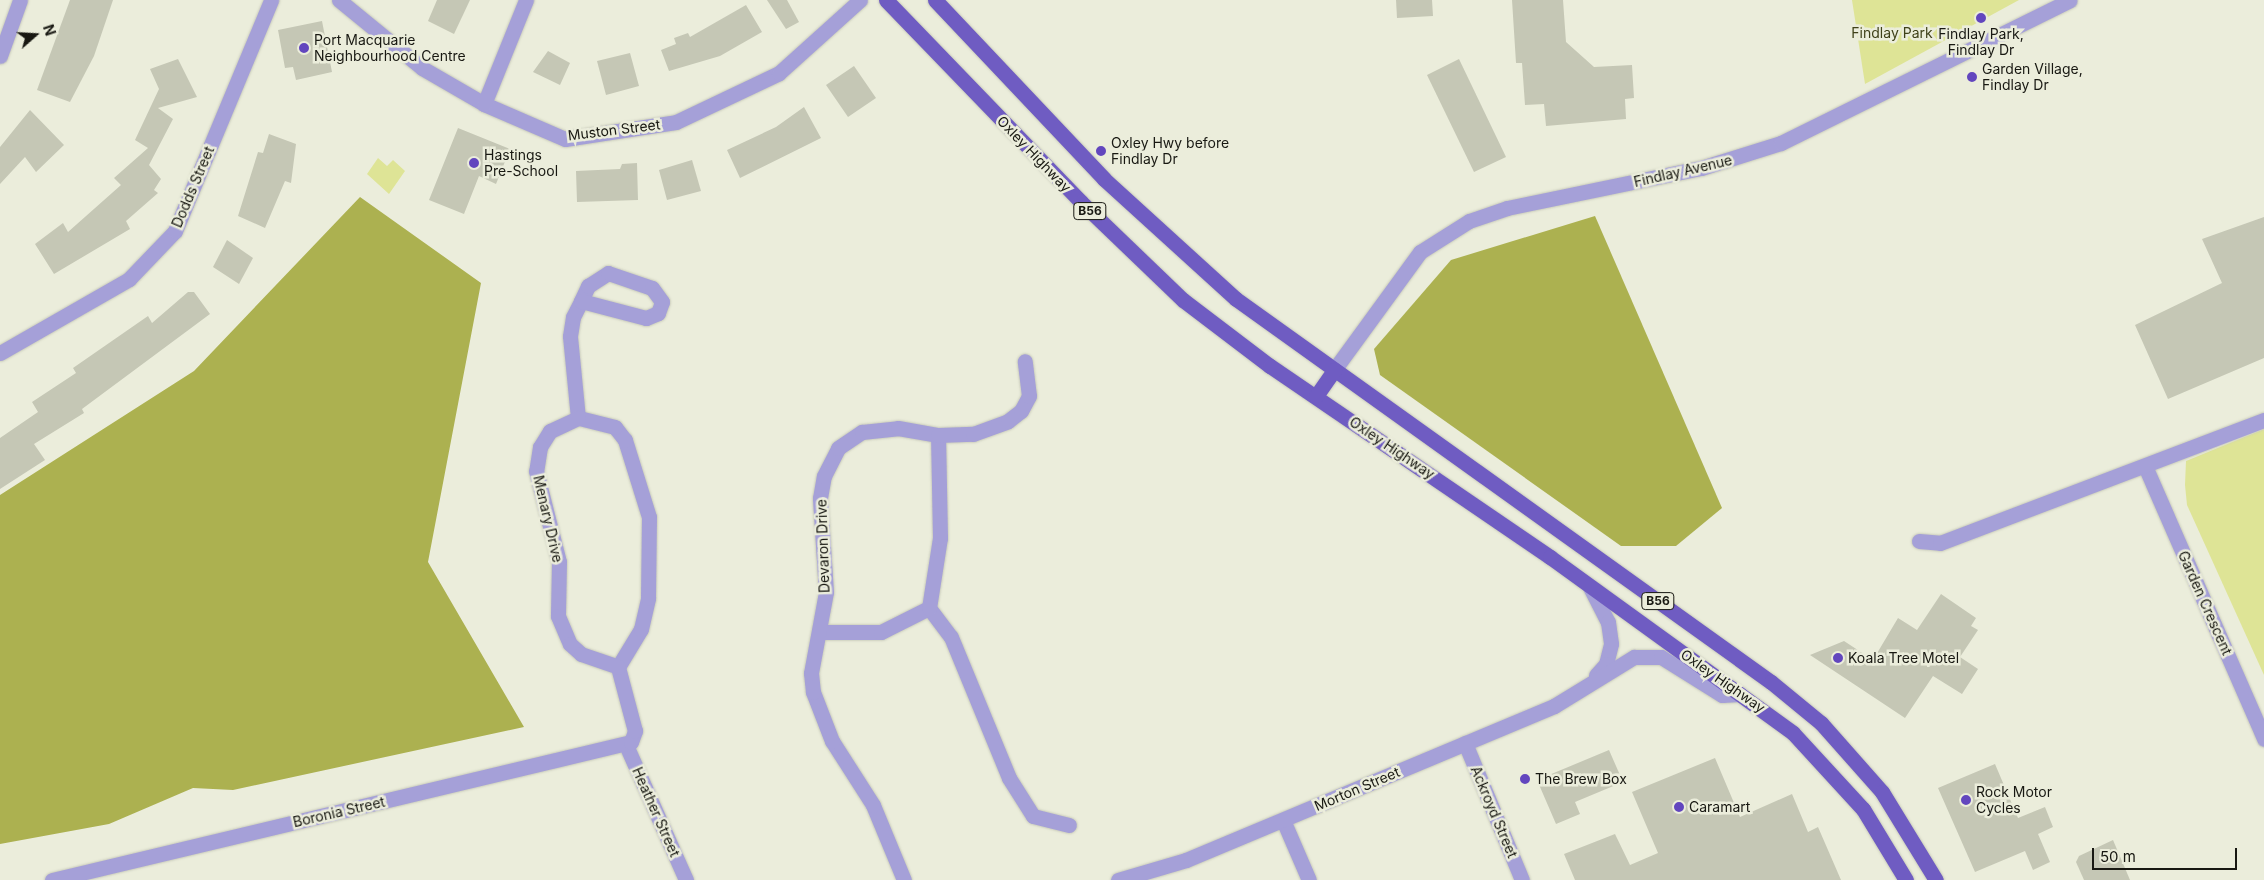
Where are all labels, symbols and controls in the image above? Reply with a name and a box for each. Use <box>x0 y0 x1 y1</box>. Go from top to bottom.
north arrow <box>10 10 60 60</box>
marker: Findlay Park, Findlay Dr <box>1975 12 1987 24</box>
text: N <box>40 22 59 38</box>
park label: Findlay Park <box>1851 25 1933 41</box>
place label: Findlay Park, Findlay Dr <box>1938 26 2024 58</box>
place label: Port Macquarie Neighbourhood Centre <box>314 32 466 64</box>
marker: Port Macquarie Neighbourhood Centre <box>298 42 310 54</box>
place label: Garden Village, Findlay Dr <box>1982 61 2083 94</box>
marker: Garden Village, Findlay Dr <box>1966 71 1978 83</box>
street label: Oxley Highway <box>994 113 1074 195</box>
street label: Muston Street <box>567 116 661 144</box>
place label: Oxley Hwy before Findlay Dr <box>1111 135 1229 168</box>
street label: Dodds Street <box>168 144 218 230</box>
marker: Oxley Hwy before Findlay Dr <box>1095 145 1107 157</box>
place label: Hastings Pre-School <box>484 147 558 180</box>
street label: Findlay Avenue <box>1632 152 1734 190</box>
marker: Hastings Pre-School <box>468 157 480 169</box>
road number: B56 <box>1072 202 1108 220</box>
street label: Oxley Highway <box>1346 413 1438 483</box>
street label: Menary Drive <box>530 474 566 564</box>
street label: Devaron Drive <box>813 499 833 593</box>
street label: Garden Crescent <box>2175 548 2235 658</box>
road number: B56 <box>1640 592 1676 610</box>
street label: Oxley Highway <box>1678 646 1768 716</box>
place label: Koala Tree Motel <box>1848 650 1959 666</box>
marker: Koala Tree Motel <box>1832 652 1844 664</box>
street label: Morton Street <box>1312 763 1402 815</box>
street label: Ackroyd Street <box>1467 764 1521 860</box>
street label: Heather Street <box>629 765 683 859</box>
place label: The Brew Box <box>1535 771 1627 787</box>
marker: The Brew Box <box>1519 773 1531 785</box>
place label: Rock Motor Cycles <box>1976 784 2052 816</box>
street label: Boronia Street <box>291 793 387 831</box>
marker: Rock Motor Cycles <box>1960 794 1972 806</box>
place label: Caramart <box>1689 799 1750 815</box>
marker: Caramart <box>1673 801 1685 813</box>
scale bar <box>2094 838 2239 870</box>
text: 50 m <box>2100 847 2136 866</box>

